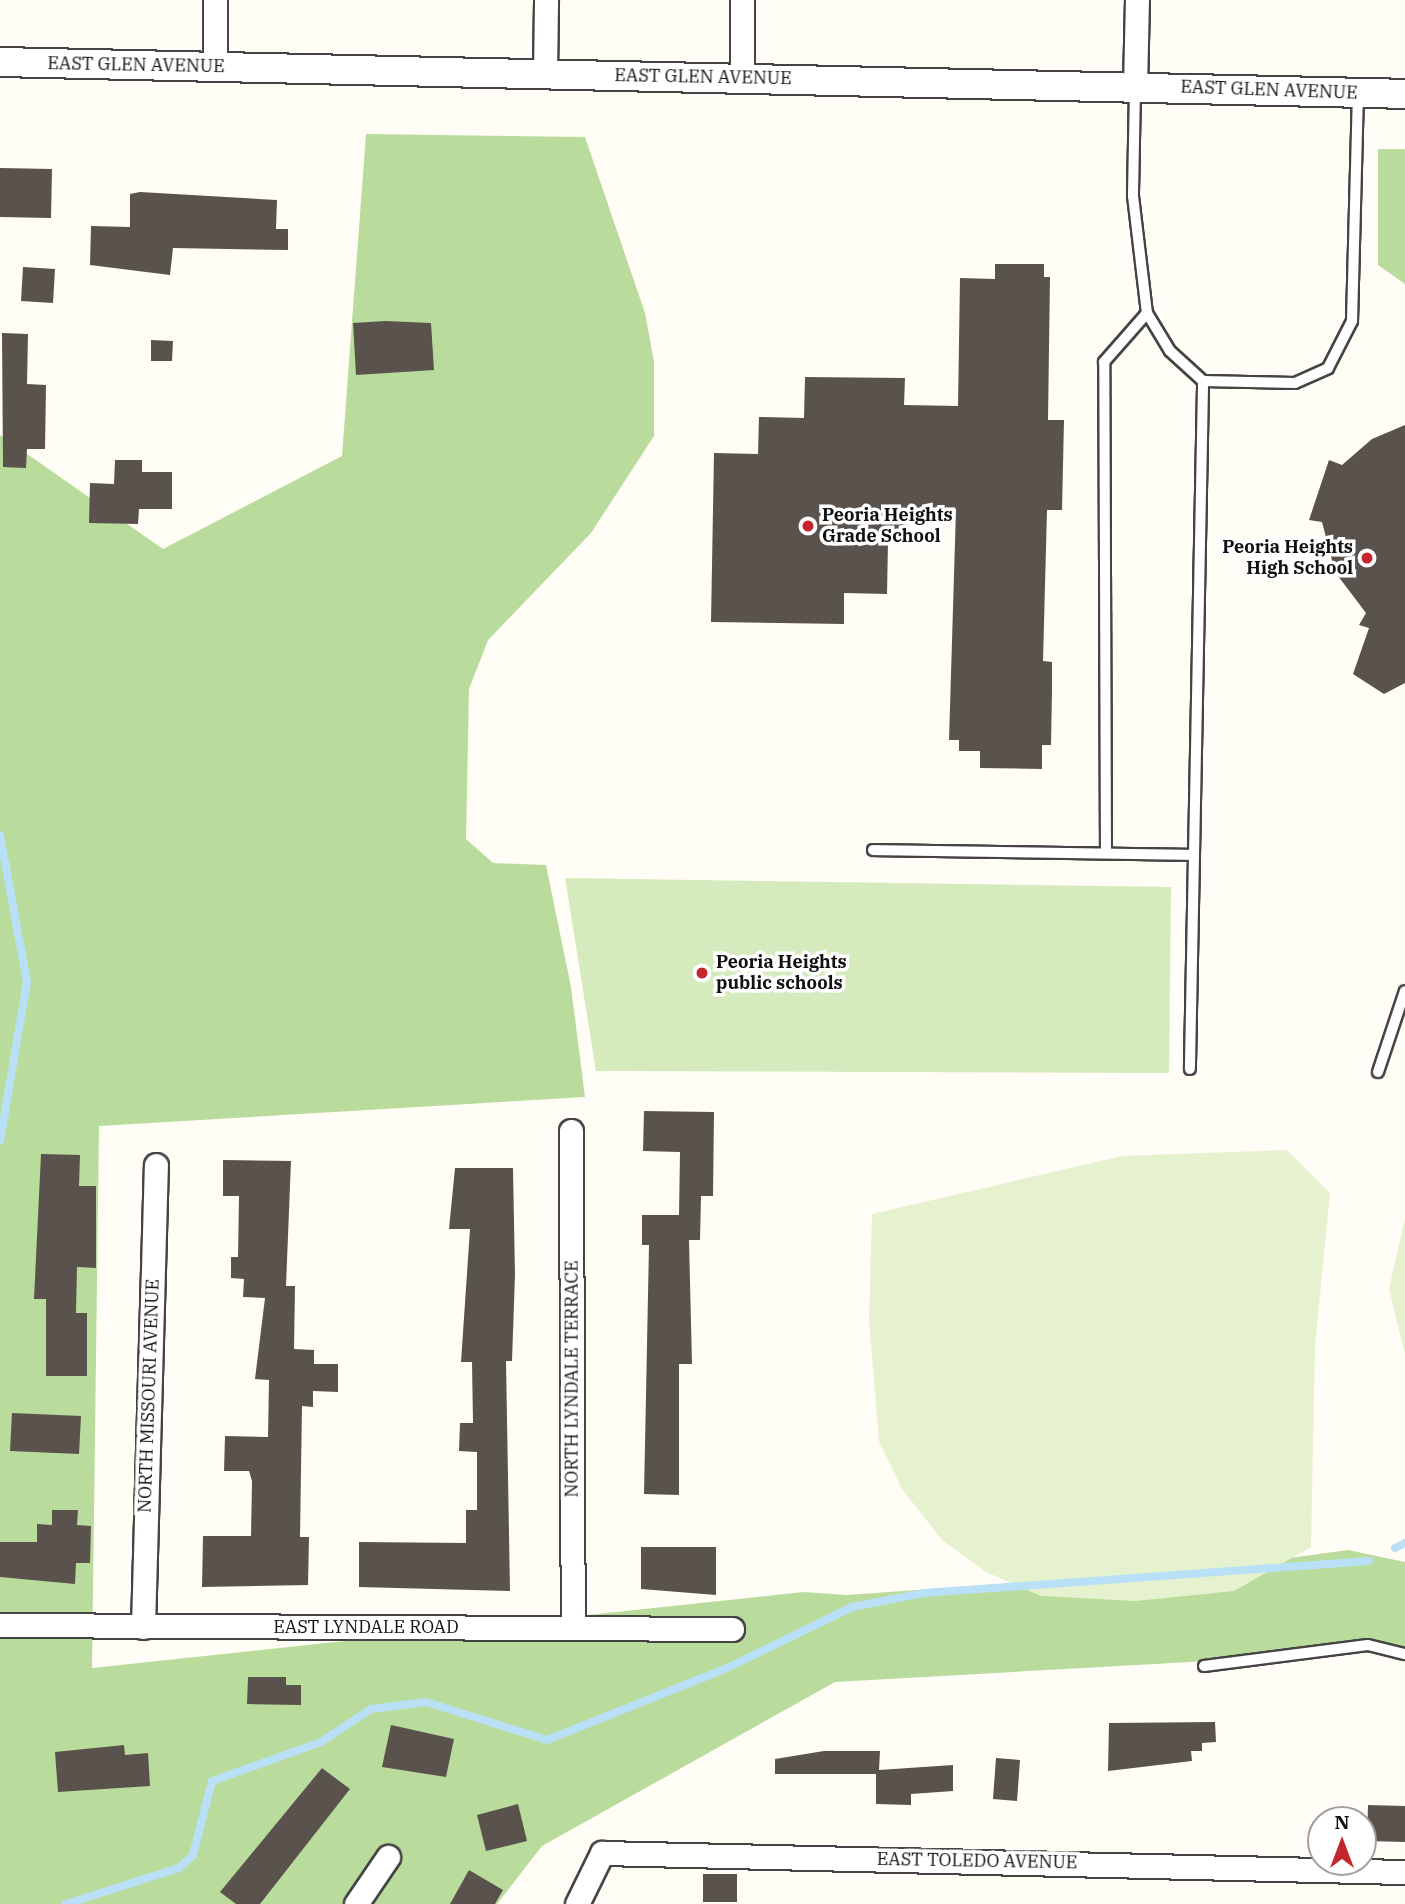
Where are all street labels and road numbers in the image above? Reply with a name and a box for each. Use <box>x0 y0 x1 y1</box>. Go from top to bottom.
street label: EAST GLEN AVENUE <box>47 53 225 77</box>
street label: EAST GLEN AVENUE <box>614 65 792 89</box>
street label: EAST GLEN AVENUE <box>1180 76 1358 104</box>
street label: NORTH LYNDALE TERRACE <box>561 1260 583 1498</box>
street label: NORTH MISSOURI AVENUE <box>134 1279 164 1513</box>
street label: EAST LYNDALE ROAD <box>273 1616 459 1638</box>
street label: EAST TOLEDO AVENUE <box>877 1848 1077 1874</box>

